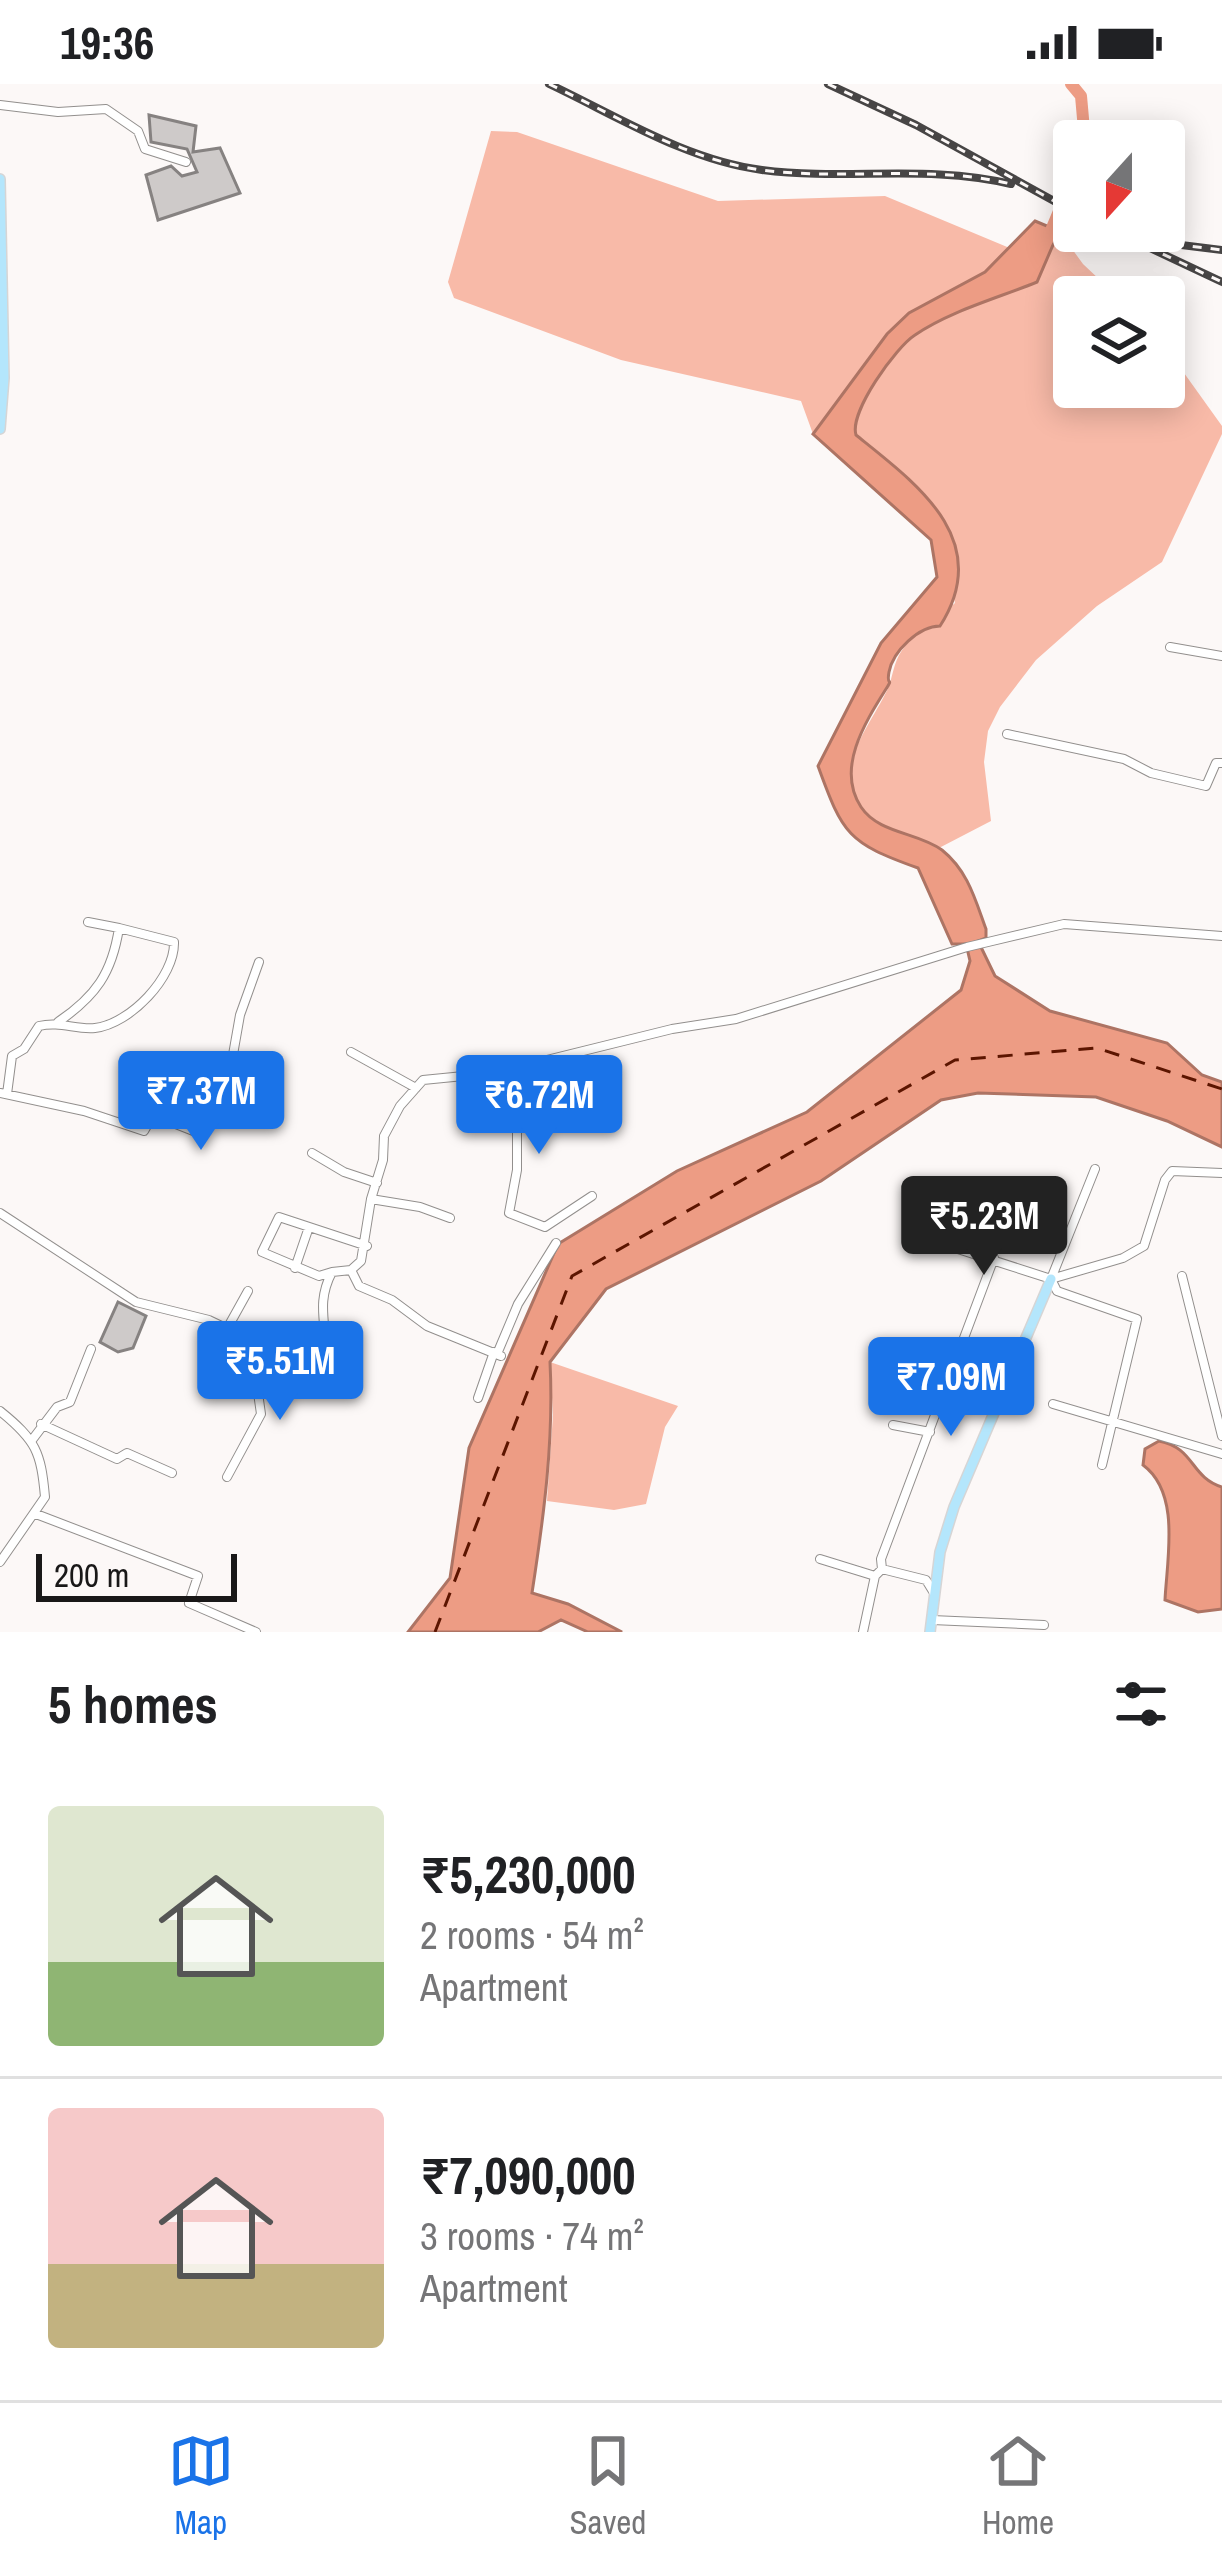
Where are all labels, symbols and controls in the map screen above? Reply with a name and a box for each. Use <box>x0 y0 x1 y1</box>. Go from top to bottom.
text: 19:36 <box>60 12 154 73</box>
north arrow <box>1053 120 1185 252</box>
map controls <box>1053 120 1185 408</box>
button: layers <box>1053 276 1185 408</box>
pin: ₹7.37M <box>103 1051 299 1153</box>
pin: ₹6.72M <box>441 1055 637 1157</box>
text: ₹7.37M <box>145 1064 257 1116</box>
text: ₹6.72M <box>483 1068 595 1120</box>
pin: ₹5.23M <box>886 1176 1082 1278</box>
text: ₹5.23M <box>928 1189 1040 1241</box>
pin: ₹5.51M <box>182 1321 378 1423</box>
text: ₹5.51M <box>224 1334 336 1386</box>
pin: ₹7.09M <box>853 1337 1049 1439</box>
text: ₹7.09M <box>895 1350 1007 1402</box>
scale bar <box>36 1548 237 1601</box>
text: 200 m <box>54 1553 129 1597</box>
text: 5 homes <box>48 1670 218 1739</box>
icon: filters <box>1108 1671 1174 1737</box>
text: ₹5,230,000 <box>420 1840 636 1909</box>
icon: home <box>144 1854 288 1998</box>
text: 2 rooms · 54 m² <box>420 1909 644 1961</box>
text: Apartment <box>420 1961 568 2013</box>
text: ₹7,090,000 <box>420 2141 636 2210</box>
icon: home <box>144 2156 288 2300</box>
text: 3 rooms · 74 m² <box>420 2210 644 2262</box>
text: Apartment <box>420 2262 568 2314</box>
tab: Map <box>168 2428 234 2544</box>
tab: Saved <box>570 2428 646 2544</box>
tab: Home <box>982 2428 1054 2544</box>

